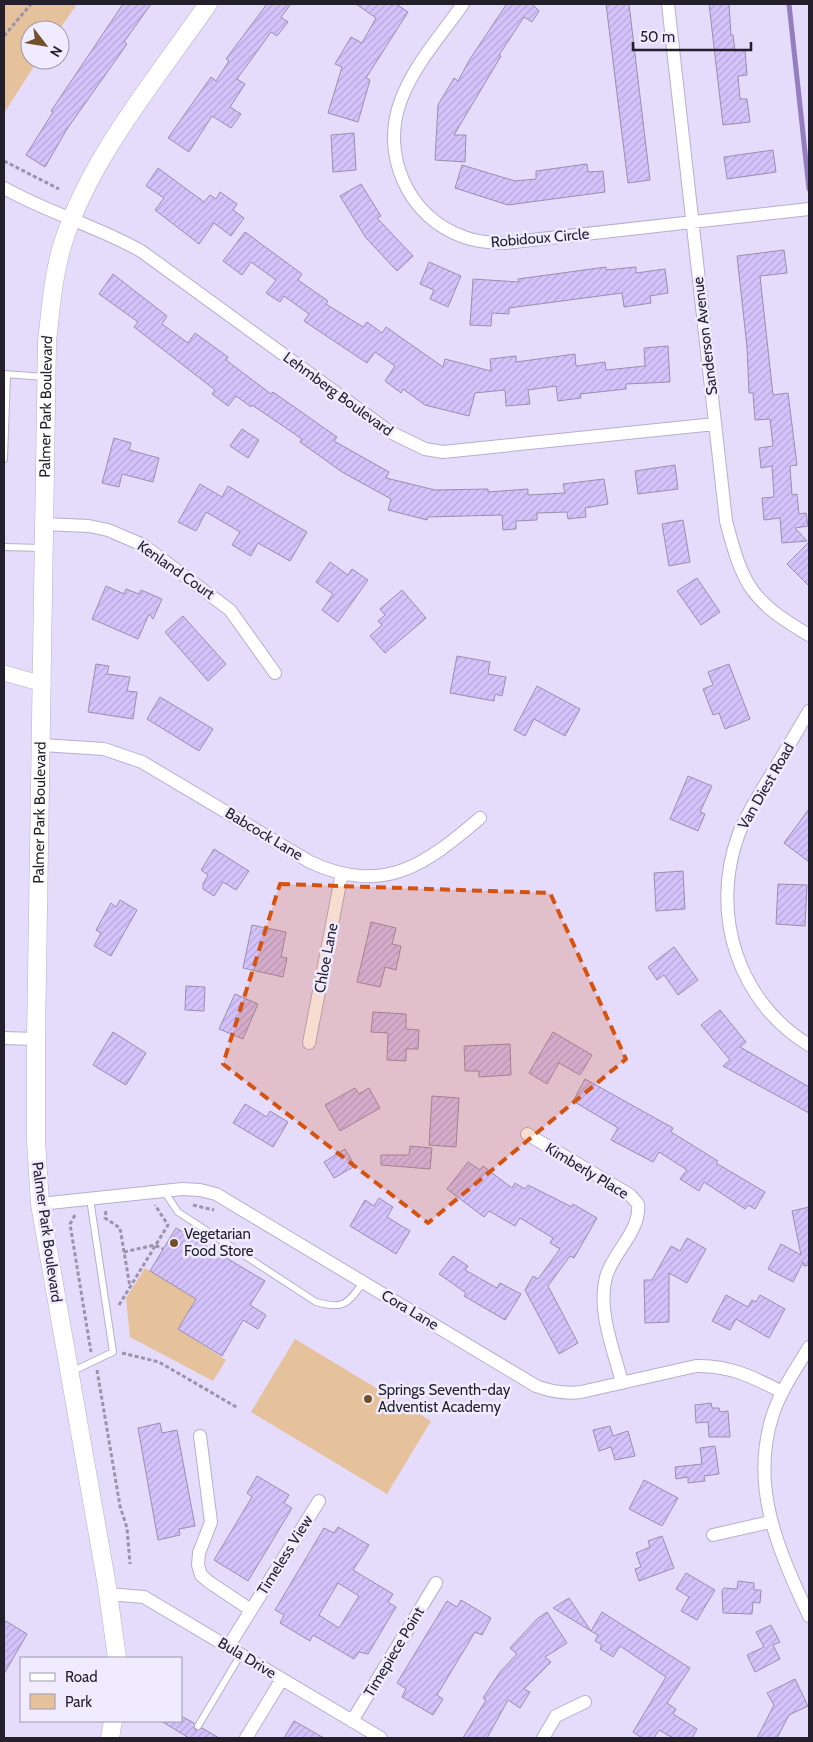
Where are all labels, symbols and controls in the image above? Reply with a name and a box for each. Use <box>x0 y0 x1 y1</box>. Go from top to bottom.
north arrow <box>20 20 70 70</box>
scale bar <box>633 20 750 52</box>
text: 50 m <box>640 28 675 46</box>
text: N <box>46 43 66 61</box>
street label: Robidoux Circle <box>490 225 590 251</box>
street label: Sanderson Avenue <box>689 276 721 396</box>
street label: Palmer Park Boulevard <box>36 335 57 478</box>
street label: Lehmberg Boulevard <box>280 348 396 440</box>
street label: Kenland Court <box>134 537 218 603</box>
street label: Van Diest Road <box>734 740 798 832</box>
street label: Palmer Park Boulevard <box>29 741 50 884</box>
street label: Babcock Lane <box>222 804 306 864</box>
street label: Chloe Lane <box>310 921 342 995</box>
street label: Kimberly Place <box>542 1139 632 1203</box>
street label: Palmer Park Boulevard <box>28 1160 66 1304</box>
place label: Vegetarian Food Store <box>184 1225 254 1260</box>
marker: Vegetarian Food Store <box>168 1237 180 1249</box>
street label: Cora Lane <box>378 1286 442 1334</box>
place label: Springs Seventh-day Adventist Academy <box>378 1381 511 1416</box>
marker: Springs Seventh-day Adventist Academy <box>362 1393 374 1405</box>
street label: Timeless View <box>253 1512 317 1598</box>
street label: Timepiece Point <box>360 1604 428 1700</box>
street label: Bula Drive <box>215 1634 280 1682</box>
legend <box>20 1657 182 1722</box>
text: Road <box>65 1668 98 1686</box>
text: Park <box>65 1693 92 1711</box>

